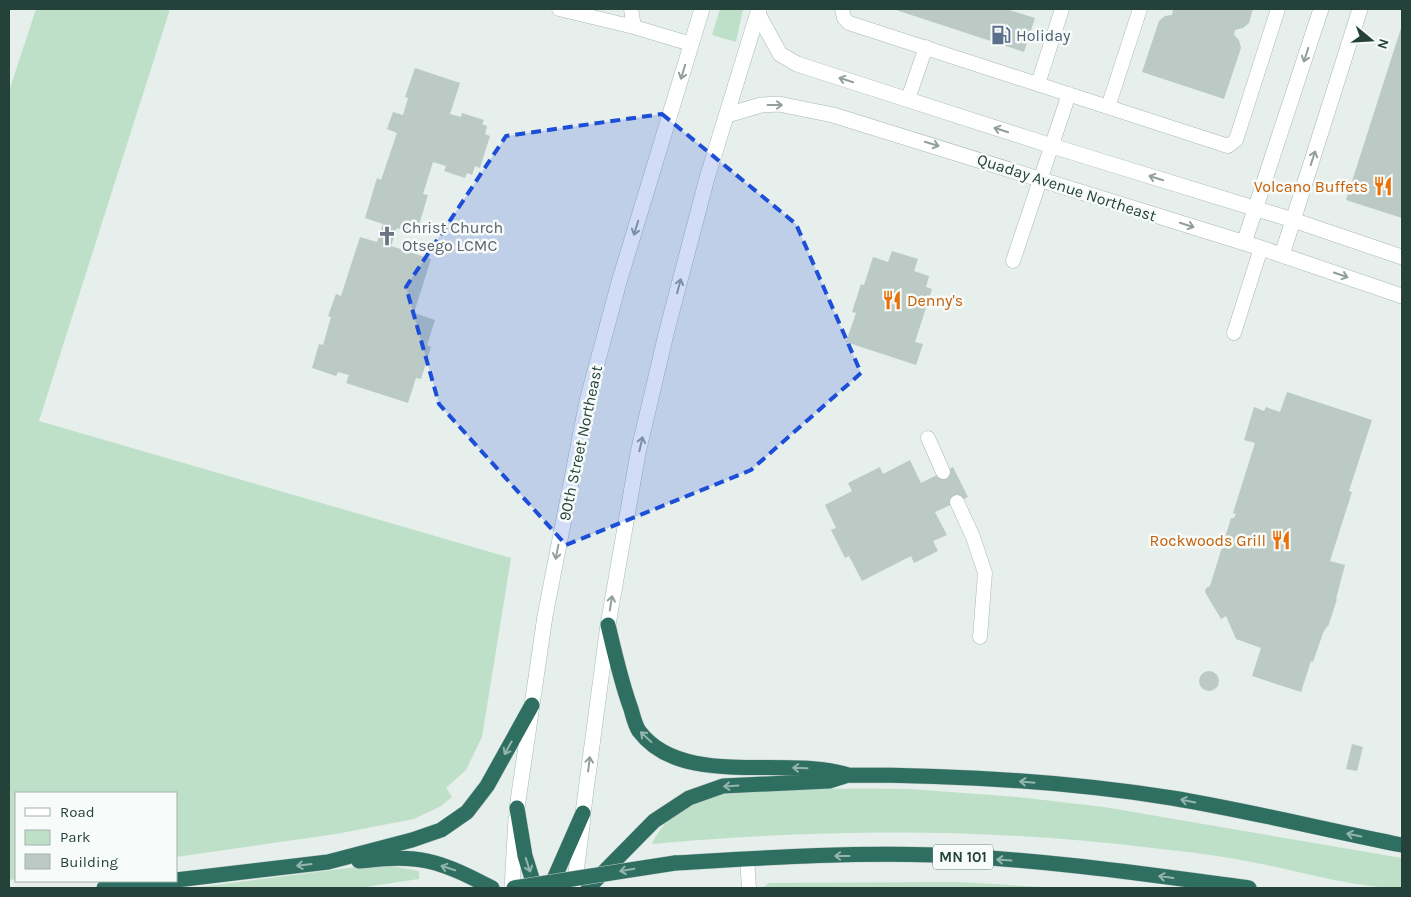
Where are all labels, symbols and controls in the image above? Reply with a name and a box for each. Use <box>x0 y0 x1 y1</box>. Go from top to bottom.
north arrow <box>1346 15 1396 65</box>
fuel station icon: Holiday <box>990 24 1012 46</box>
place label: Holiday <box>1016 26 1071 45</box>
text: N <box>1373 36 1393 51</box>
one-way arrow <box>1300 47 1310 63</box>
one-way arrow <box>677 64 687 80</box>
one-way arrow <box>839 74 855 84</box>
one-way arrow <box>766 100 782 110</box>
one-way arrow <box>993 124 1009 134</box>
one-way arrow <box>924 140 940 150</box>
street label: Quaday Avenue Northeast <box>975 149 1159 225</box>
one-way arrow <box>1308 151 1318 167</box>
one-way arrow <box>1148 172 1164 182</box>
restaurant icon: Volcano Buffets <box>1372 175 1394 197</box>
place label: Volcano Buffets <box>1254 177 1368 196</box>
place label: Christ Church Otsego LCMC <box>402 218 503 255</box>
one-way arrow <box>630 219 640 235</box>
one-way arrow <box>1179 221 1194 230</box>
church icon: Christ Church Otsego LCMC <box>376 225 398 247</box>
one-way arrow <box>1333 271 1349 281</box>
one-way arrow <box>675 278 685 294</box>
restaurant icon: Denny's <box>881 289 903 311</box>
place label: Denny's <box>907 291 963 310</box>
street label: 90th Street Northeast <box>555 364 606 523</box>
one-way arrow <box>637 436 646 452</box>
restaurant icon: Rockwoods Grill <box>1270 529 1292 551</box>
place label: Rockwoods Grill <box>1150 531 1266 550</box>
one-way arrow <box>552 544 562 560</box>
one-way arrow <box>606 596 616 612</box>
one-way arrow <box>639 731 652 743</box>
one-way arrow <box>503 740 513 755</box>
one-way arrow <box>584 757 594 773</box>
one-way arrow <box>793 763 809 772</box>
one-way arrow <box>1019 778 1035 787</box>
one-way arrow <box>723 782 739 791</box>
legend <box>15 792 178 882</box>
one-way arrow <box>1181 796 1197 806</box>
text: Road <box>60 803 95 821</box>
text: Park <box>60 828 90 846</box>
one-way arrow <box>1347 830 1363 840</box>
road number: MN 101 <box>933 844 993 870</box>
one-way arrow <box>834 851 850 861</box>
text: Building <box>60 853 118 871</box>
one-way arrow <box>996 856 1012 865</box>
one-way arrow <box>524 857 533 873</box>
one-way arrow <box>296 860 312 870</box>
one-way arrow <box>441 863 456 872</box>
one-way arrow <box>620 866 636 876</box>
one-way arrow <box>1158 871 1174 881</box>

